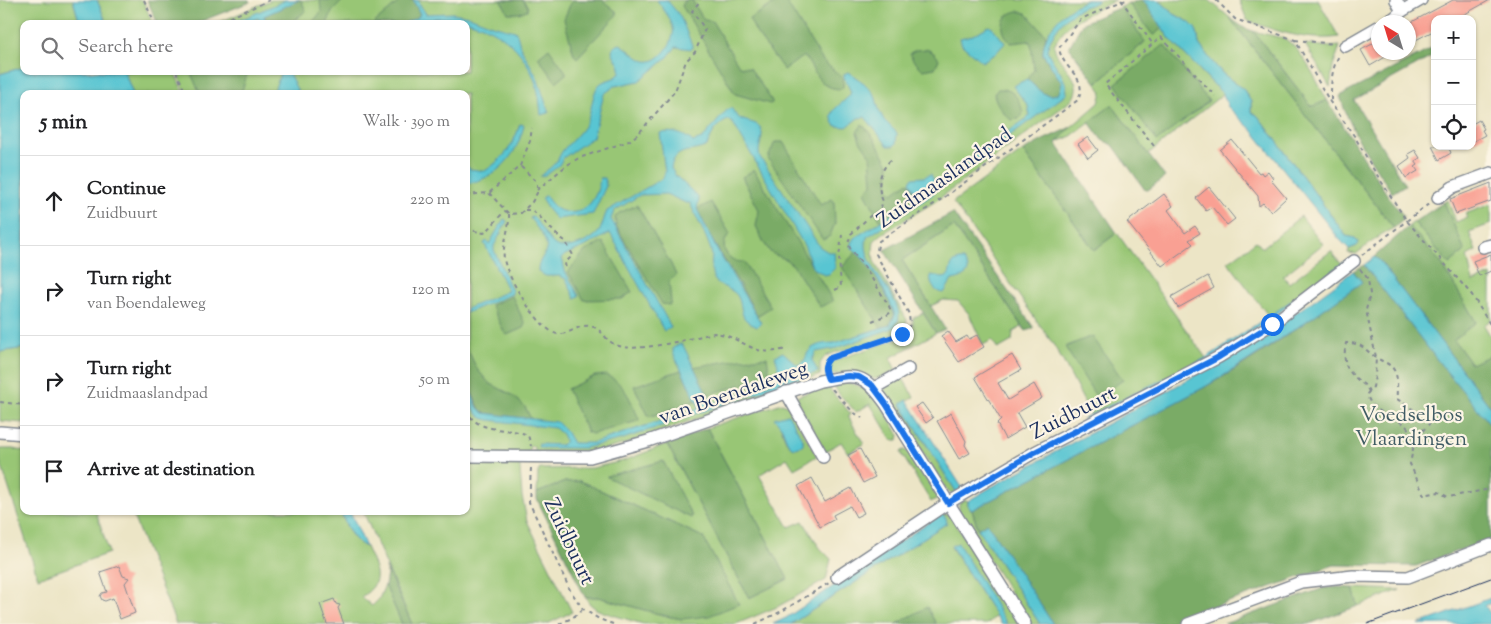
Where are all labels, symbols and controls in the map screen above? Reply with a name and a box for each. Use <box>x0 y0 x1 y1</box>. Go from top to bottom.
north arrow <box>1371 15 1416 60</box>
map controls <box>1431 15 1476 150</box>
button: + <box>1431 15 1476 60</box>
search box <box>20 20 470 75</box>
icon: search <box>38 34 66 62</box>
text: Search here <box>78 34 173 61</box>
button: − <box>1431 60 1476 105</box>
button: locate <box>1431 105 1476 150</box>
text: 5 min <box>40 108 87 138</box>
text: Walk · 390 m <box>362 111 450 134</box>
street label: Zuidmaaslandpad <box>871 121 1019 237</box>
text: Continue <box>87 176 166 203</box>
icon: ahead <box>40 187 68 215</box>
text: 220 m <box>410 189 450 212</box>
text: Zuidbuurt <box>87 203 158 226</box>
text: Turn right <box>87 266 171 293</box>
icon: right <box>40 277 68 305</box>
text: 120 m <box>412 279 450 302</box>
text: van Boendaleweg <box>87 293 206 316</box>
route start <box>1261 313 1284 336</box>
route end <box>891 323 914 346</box>
street label: van Boendaleweg <box>655 354 812 433</box>
text: Turn right <box>87 356 171 383</box>
icon: right <box>40 367 68 395</box>
text: 50 m <box>419 369 450 392</box>
street label: Zuidbuurt <box>1026 379 1122 448</box>
text: Zuidmaaslandpad <box>87 383 208 406</box>
park label: Voedselbos Vlaardingen <box>1355 401 1467 455</box>
icon: arrive <box>40 457 68 485</box>
text: Arrive at destination <box>87 457 255 484</box>
street label: Zuidbuurt <box>535 494 601 590</box>

